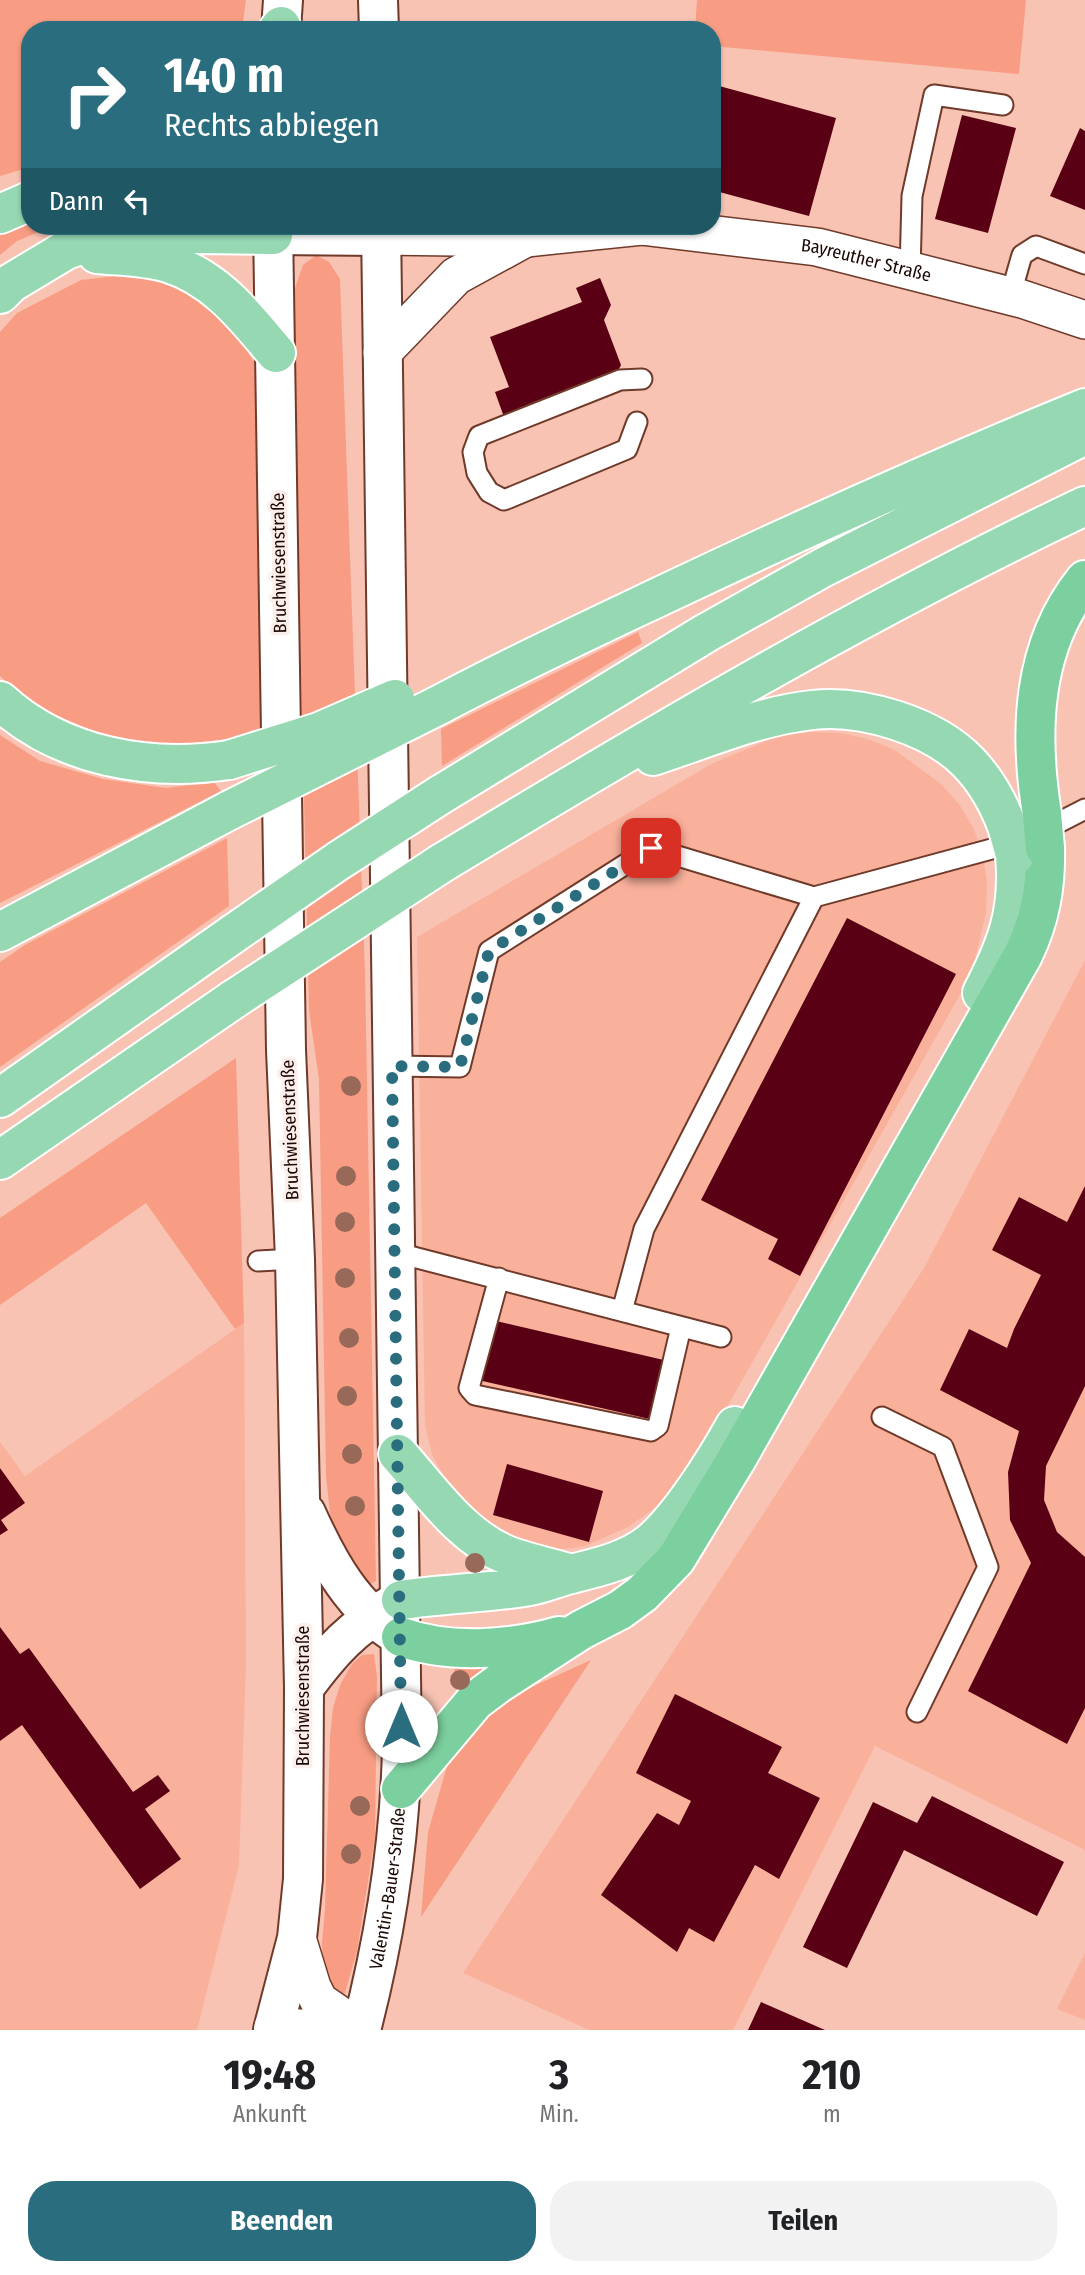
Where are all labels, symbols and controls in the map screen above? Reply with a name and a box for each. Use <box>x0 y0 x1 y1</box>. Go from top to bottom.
text: 140 m <box>164 46 284 105</box>
icon: right <box>49 49 140 140</box>
text: Rechts abbiegen <box>164 106 380 144</box>
icon: left <box>118 182 156 220</box>
text: Dann <box>49 186 104 217</box>
street label: Bayreuther Straße <box>800 234 934 287</box>
street label: Bruchwiesenstraße <box>267 492 291 634</box>
pin <box>621 818 681 878</box>
icon: arrive <box>632 829 670 867</box>
street label: Bruchwiesenstraße <box>277 1059 303 1201</box>
street label: Bruchwiesenstraße <box>292 1626 314 1766</box>
position arrow <box>364 1689 438 1763</box>
street label: Valentin-Bauer-Straße <box>365 1807 410 1972</box>
text: 19:48 <box>223 2050 316 2100</box>
text: 3 <box>549 2050 569 2100</box>
text: 210 <box>802 2050 862 2100</box>
text: Ankunft <box>233 2100 307 2128</box>
text: Min. <box>540 2100 579 2128</box>
text: m <box>823 2100 841 2128</box>
button: Beenden <box>28 2181 536 2261</box>
button: Teilen <box>550 2181 1057 2261</box>

